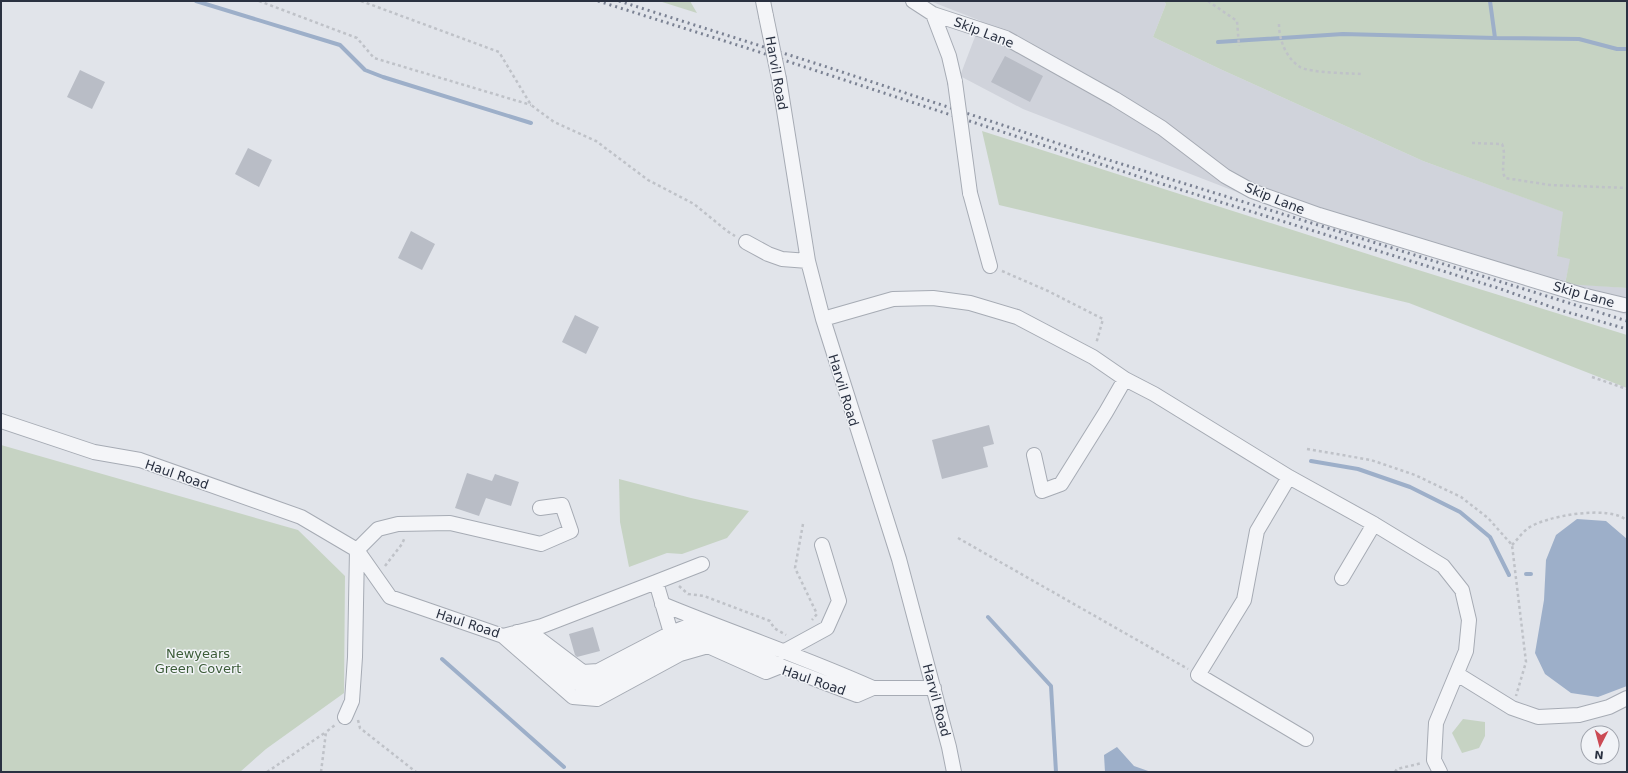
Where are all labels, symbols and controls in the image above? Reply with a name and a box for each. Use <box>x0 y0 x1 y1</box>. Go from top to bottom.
street label: Skip Lane <box>952 14 1016 51</box>
street label: Harvil Road <box>763 35 790 111</box>
street label: Skip Lane <box>1243 180 1307 217</box>
street label: Skip Lane <box>1551 279 1616 310</box>
street label: Harvil Road <box>825 352 862 428</box>
street label: Haul Road <box>143 457 211 492</box>
street label: Haul Road <box>434 606 502 641</box>
park label: Newyears Green Covert <box>155 646 241 676</box>
street label: Harvil Road <box>920 662 953 738</box>
street label: Haul Road <box>780 663 848 698</box>
north arrow <box>1580 725 1620 765</box>
text: N <box>1594 748 1604 761</box>

